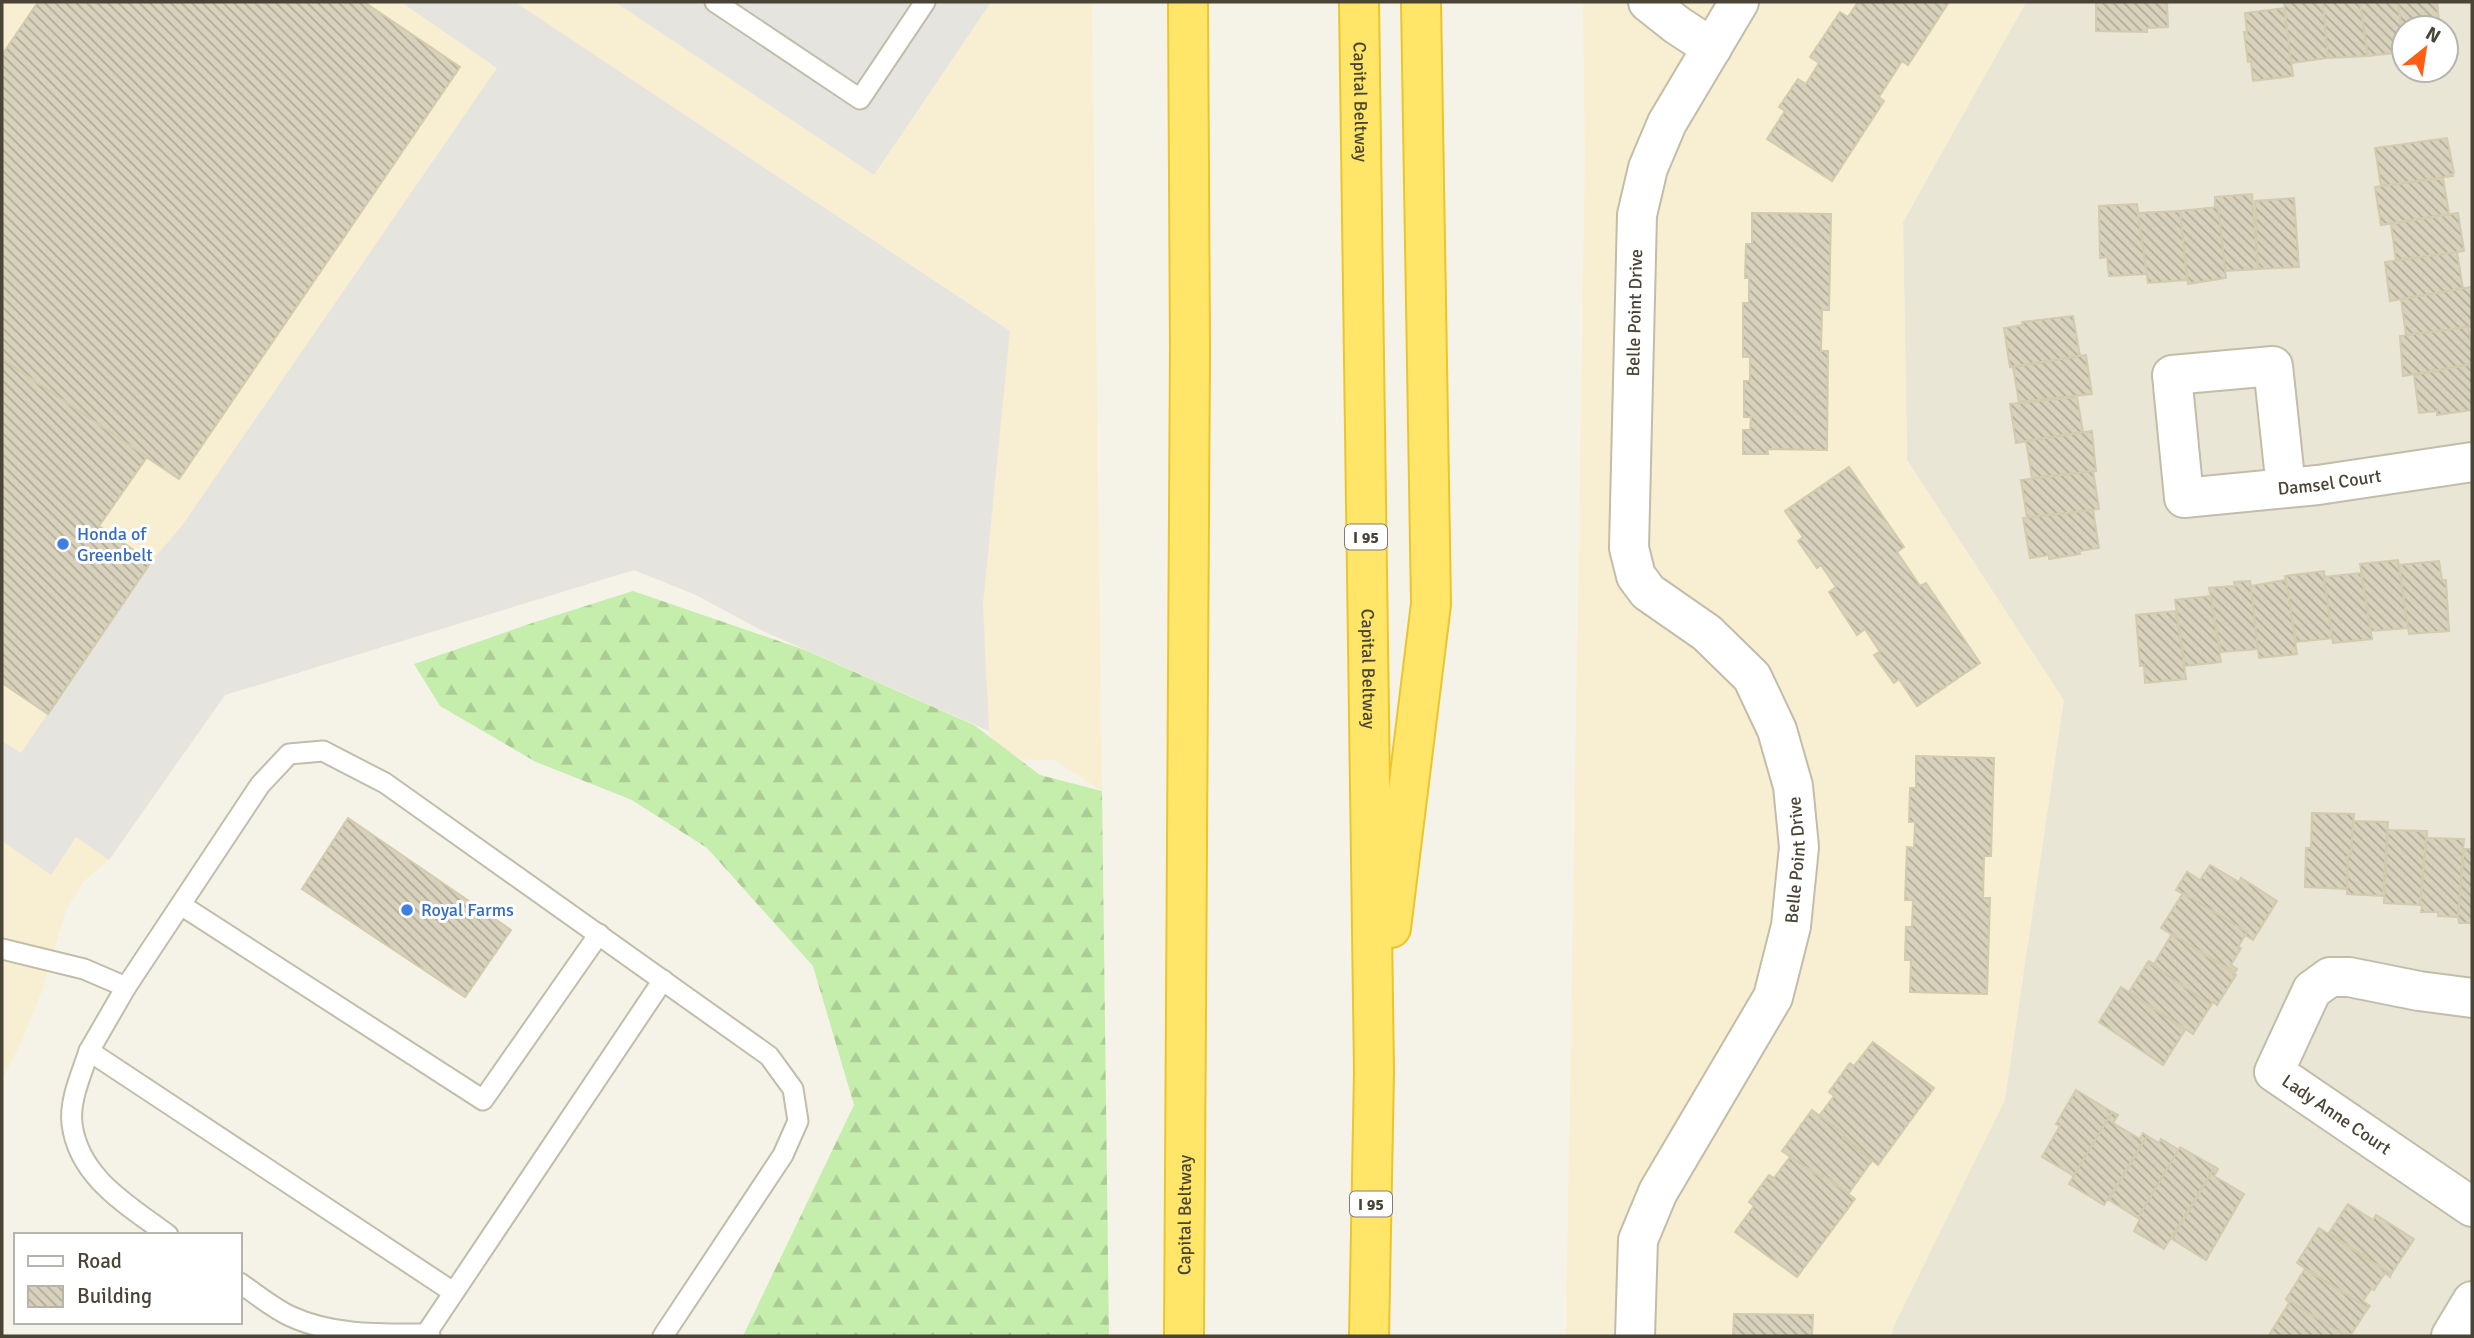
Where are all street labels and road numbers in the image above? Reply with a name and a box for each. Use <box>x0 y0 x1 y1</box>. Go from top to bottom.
street label: Capital Beltway <box>1349 42 1372 163</box>
street label: Belle Point Drive <box>1622 249 1647 377</box>
street label: Damsel Court <box>2277 465 2383 500</box>
road number: I 95 <box>1345 524 1387 550</box>
street label: Capital Beltway <box>1357 609 1380 730</box>
street label: Belle Point Drive <box>1780 796 1810 925</box>
street label: Lady Anne Court <box>2278 1070 2395 1159</box>
street label: Capital Beltway <box>1173 1154 1196 1275</box>
road number: I 95 <box>1350 1192 1392 1216</box>

